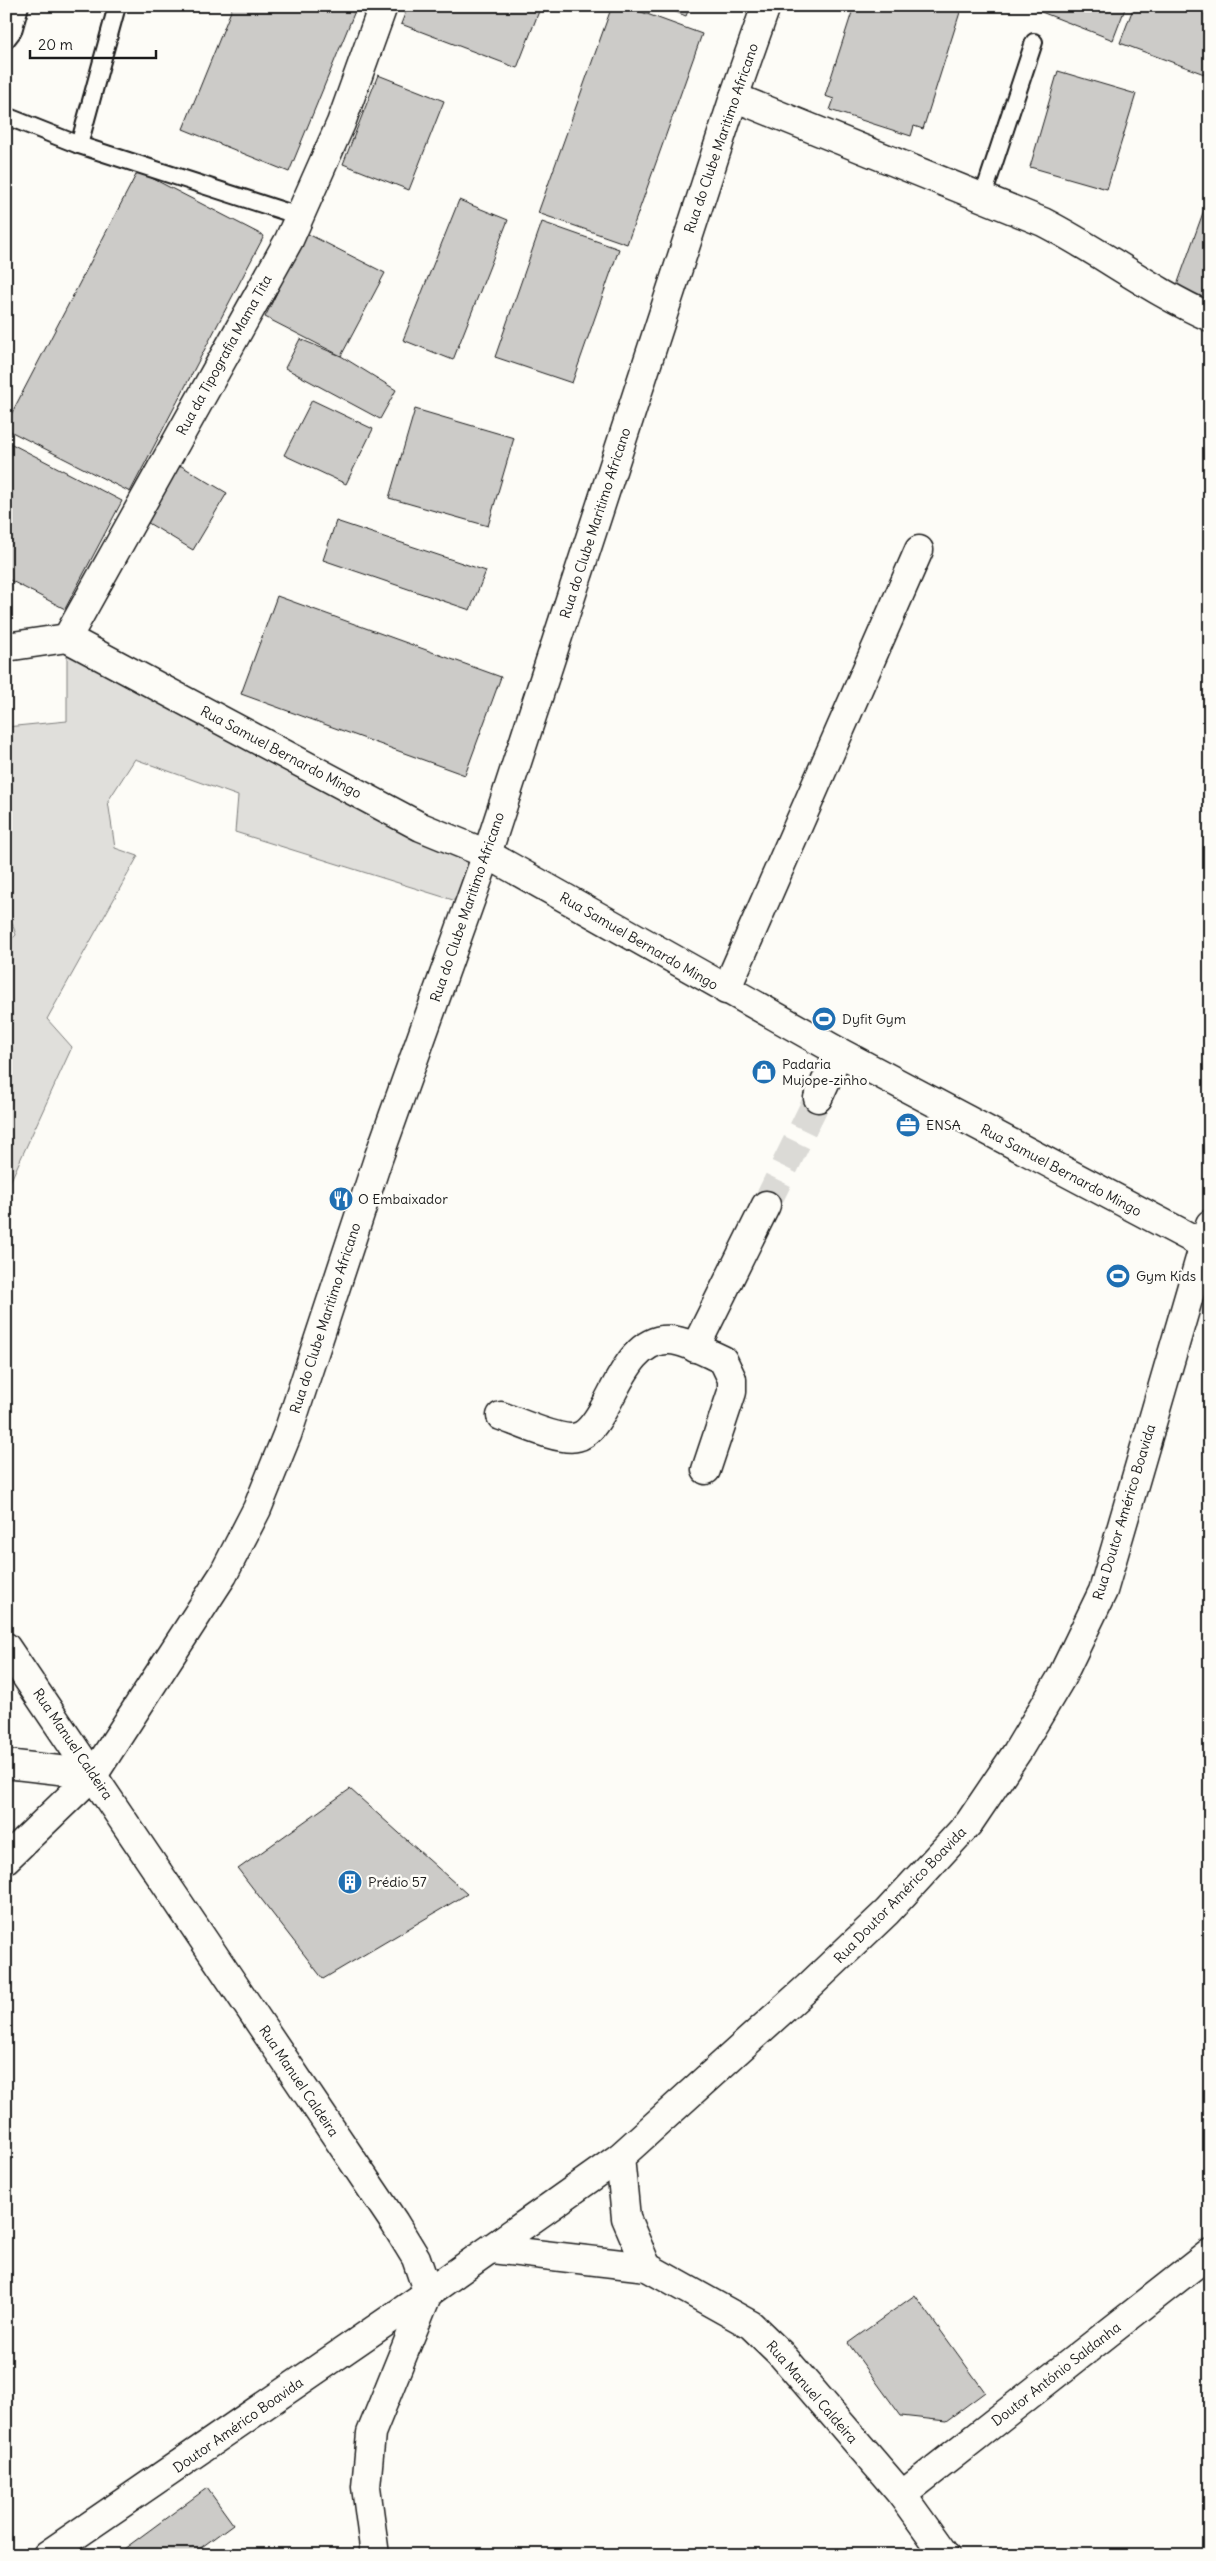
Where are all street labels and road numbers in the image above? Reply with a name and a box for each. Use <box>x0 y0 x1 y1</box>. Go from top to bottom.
street label: Rua do Clube Maritimo Africano <box>680 41 762 235</box>
street label: Rua da Tipografia Mama Tita <box>172 272 276 438</box>
street label: Rua do Clube Maritimo Africano <box>556 425 634 621</box>
street label: Rua Samuel Bernardo Mingo <box>197 702 365 802</box>
street label: Rua do Clube Maritimo Africano <box>426 810 508 1004</box>
street label: Rua Samuel Bernardo Mingo <box>557 888 722 994</box>
street label: Rua Samuel Bernardo Mingo <box>977 1120 1145 1220</box>
street label: Rua do Clube Maritimo Africano <box>286 1220 364 1416</box>
street label: Rua Doutor Américo Boavida <box>1089 1422 1159 1602</box>
street label: Rua Manuel Caldeira <box>29 1685 117 1803</box>
street label: Rua Doutor Américo Boavida <box>830 1823 970 1967</box>
street label: Rua Manuel Caldeira <box>255 2022 343 2140</box>
street label: Doutor António Saldanha <box>988 2318 1124 2430</box>
street label: Rua Manuel Caldeira <box>762 2337 862 2447</box>
street label: Doutor Américo Boavida <box>169 2373 307 2477</box>

